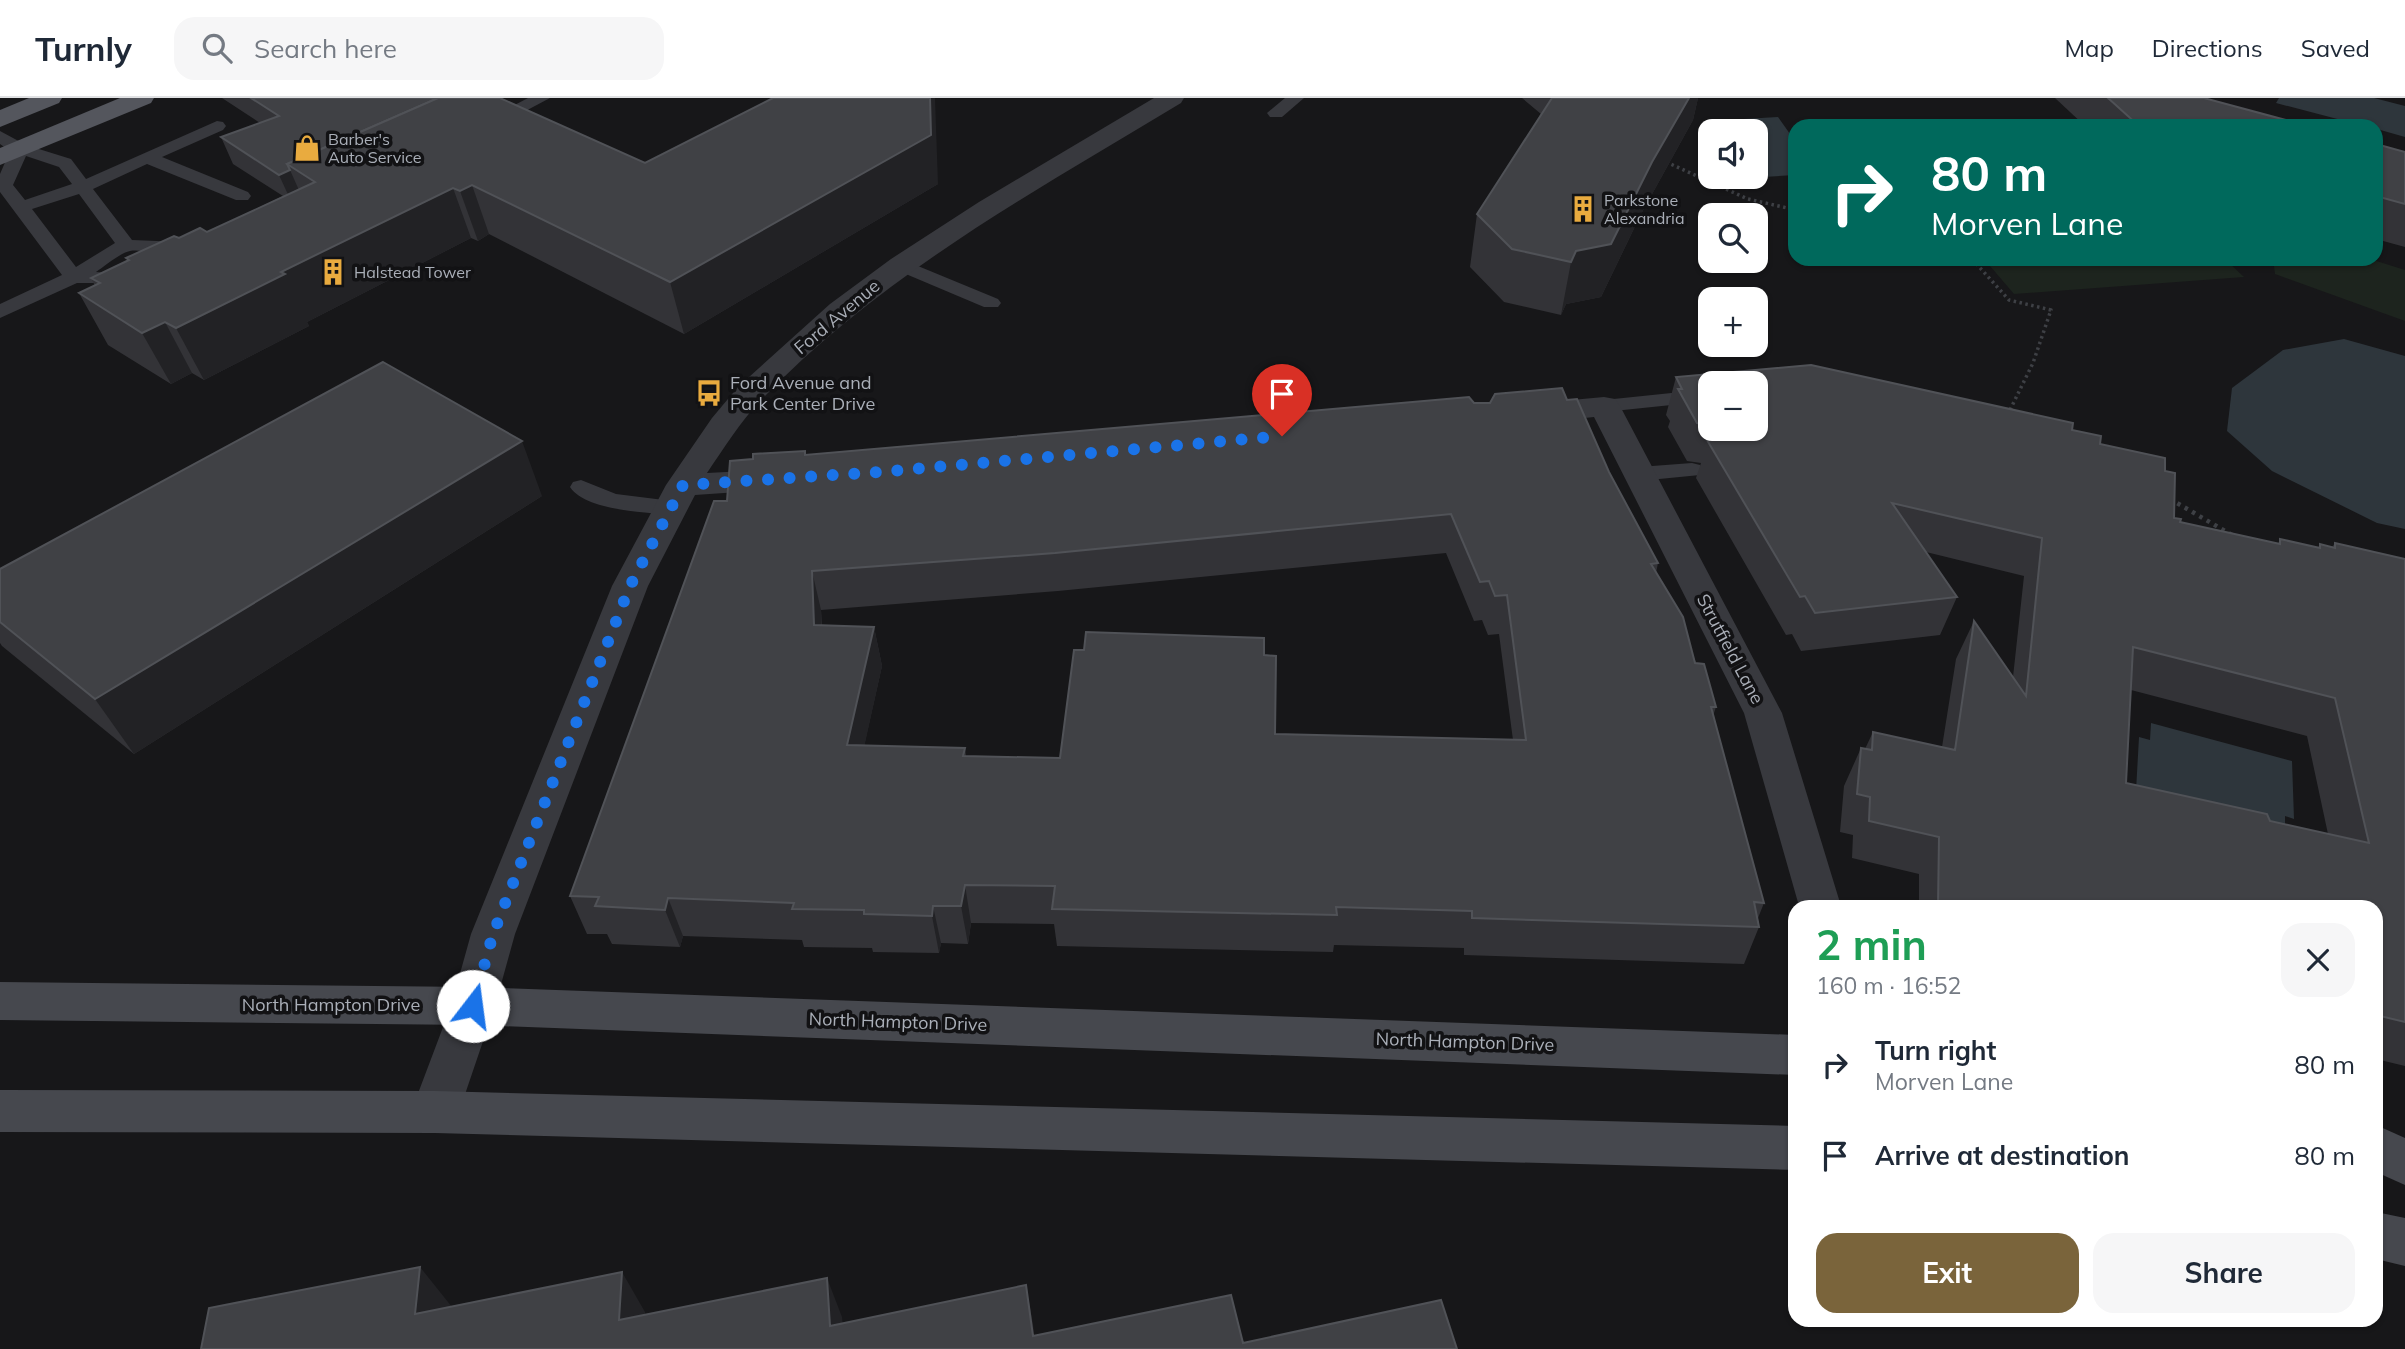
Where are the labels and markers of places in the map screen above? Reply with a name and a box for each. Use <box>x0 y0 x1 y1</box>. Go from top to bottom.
place label: Barber's Auto Service <box>328 129 422 167</box>
shop icon: Barber's Auto Service <box>292 133 322 163</box>
place label: Parkstone Alexandria <box>1604 190 1685 228</box>
building icon: Parkstone Alexandria <box>1568 194 1598 224</box>
building icon: Halstead Tower <box>318 257 348 287</box>
place label: Halstead Tower <box>354 262 471 282</box>
pin <box>1252 364 1312 436</box>
place label: Ford Avenue and Park Center Drive <box>730 371 875 415</box>
bus stop icon: Ford Avenue and Park Center Drive <box>694 378 724 408</box>

